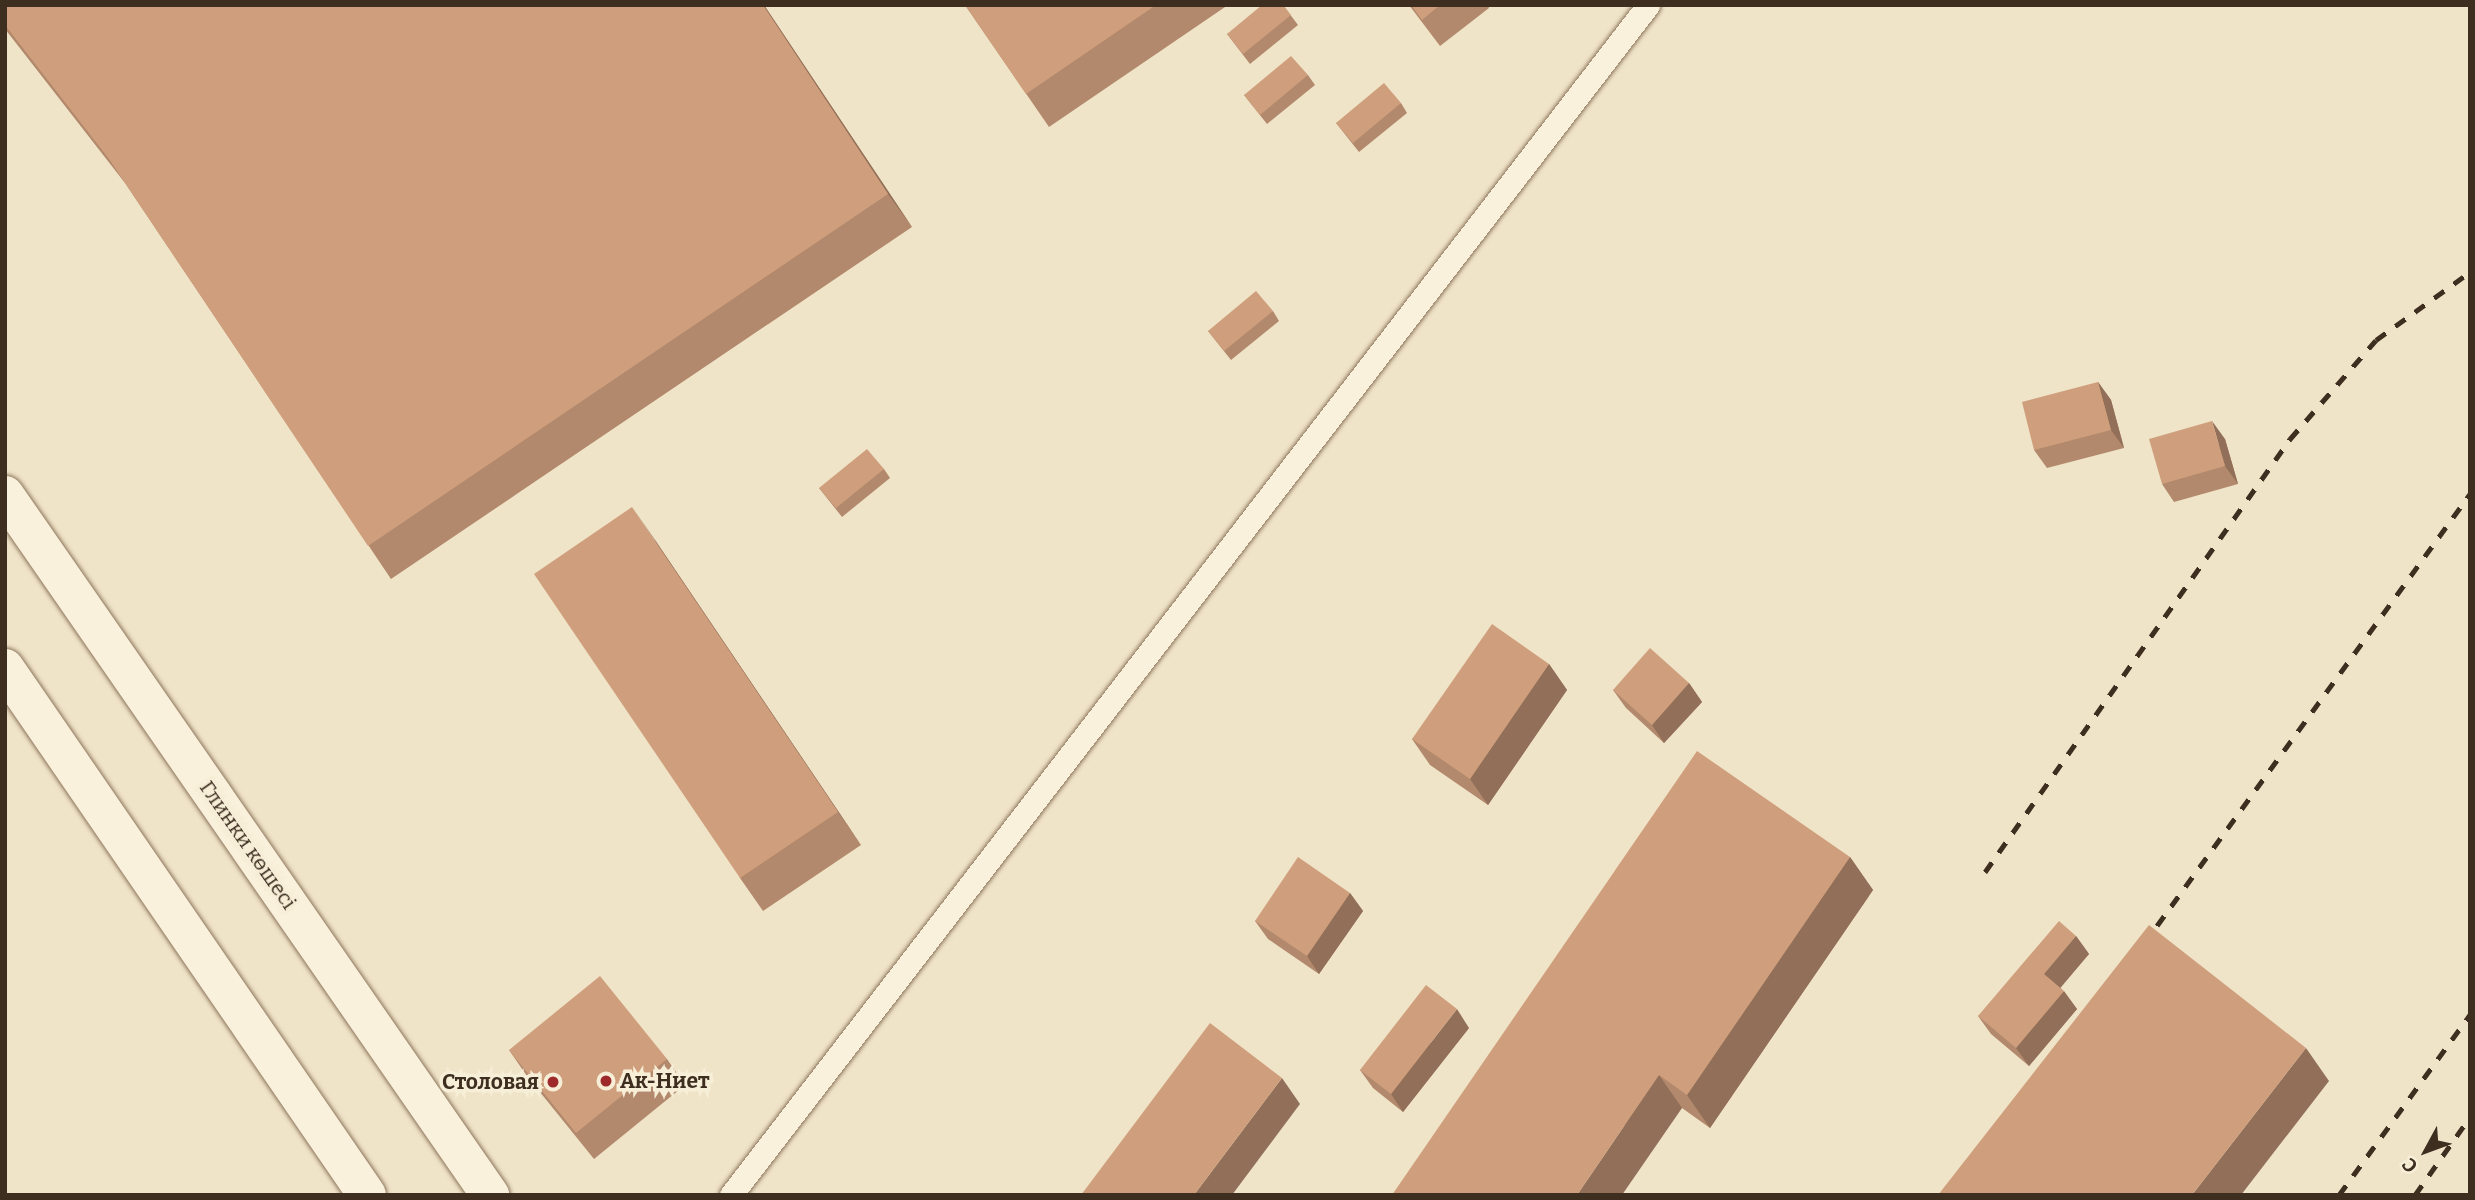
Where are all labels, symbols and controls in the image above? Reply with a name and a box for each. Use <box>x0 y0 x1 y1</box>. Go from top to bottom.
street label: Глинки көшесі <box>194 776 302 914</box>
place label: Ак-Ниет <box>620 1068 709 1094</box>
place label: Столовая <box>442 1069 539 1095</box>
marker: Ак-Ниет <box>598 1073 614 1089</box>
marker: Столовая <box>545 1074 561 1090</box>
north arrow <box>2391 1116 2461 1186</box>
text: С <box>2397 1153 2422 1177</box>

